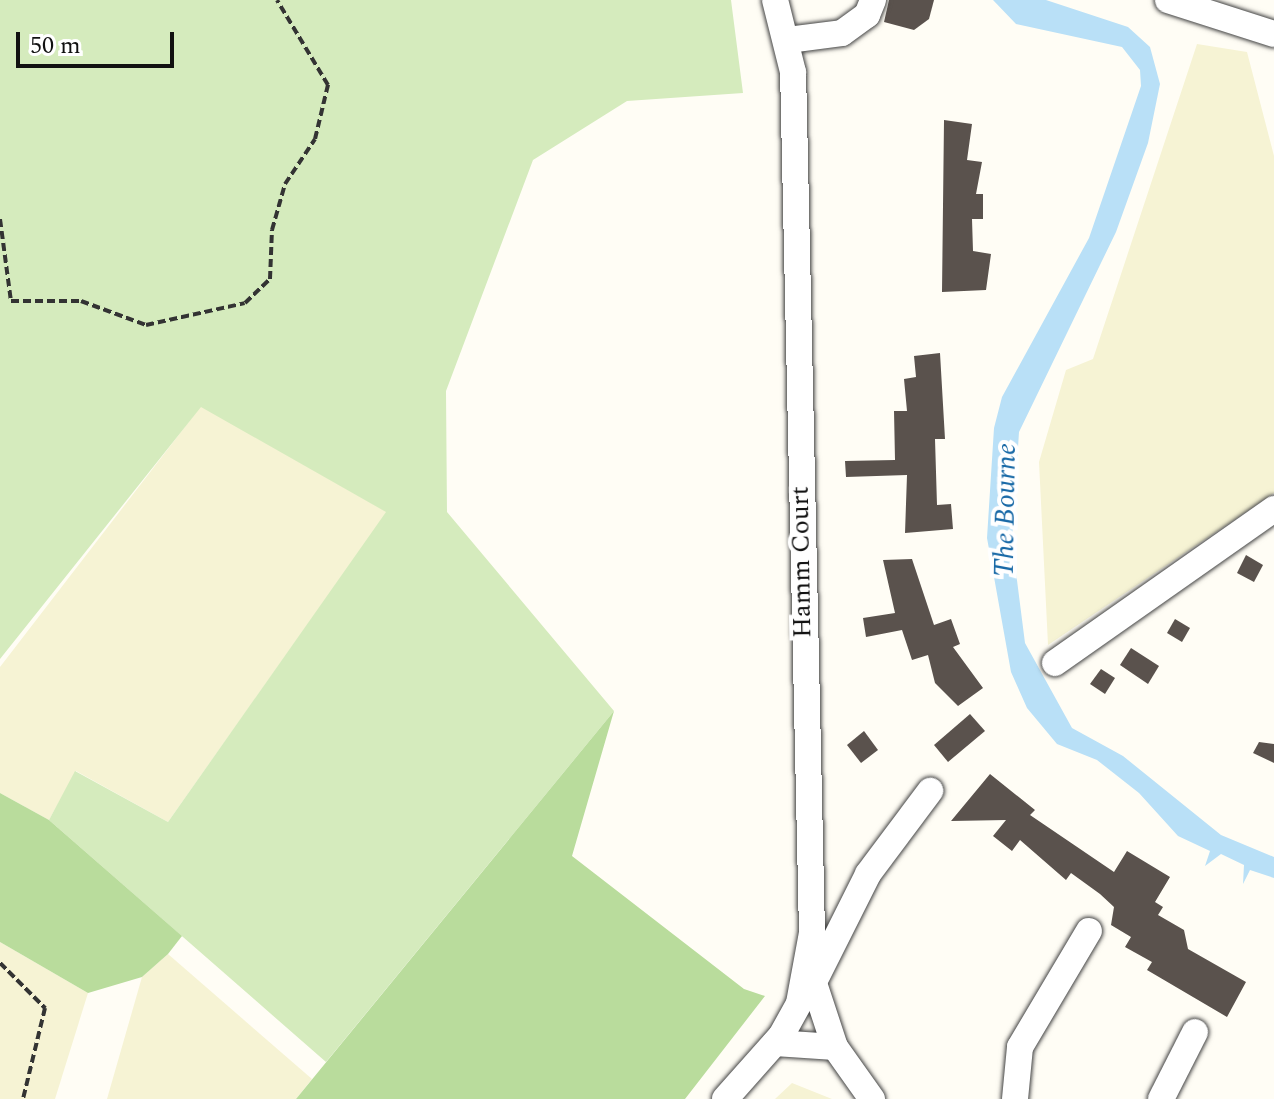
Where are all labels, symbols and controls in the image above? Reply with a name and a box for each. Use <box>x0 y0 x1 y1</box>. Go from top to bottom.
scale bar <box>20 16 178 66</box>
text: 50 m <box>30 28 81 64</box>
water label: The Bourne <box>988 443 1024 577</box>
street label: Hamm Court <box>785 486 819 638</box>

